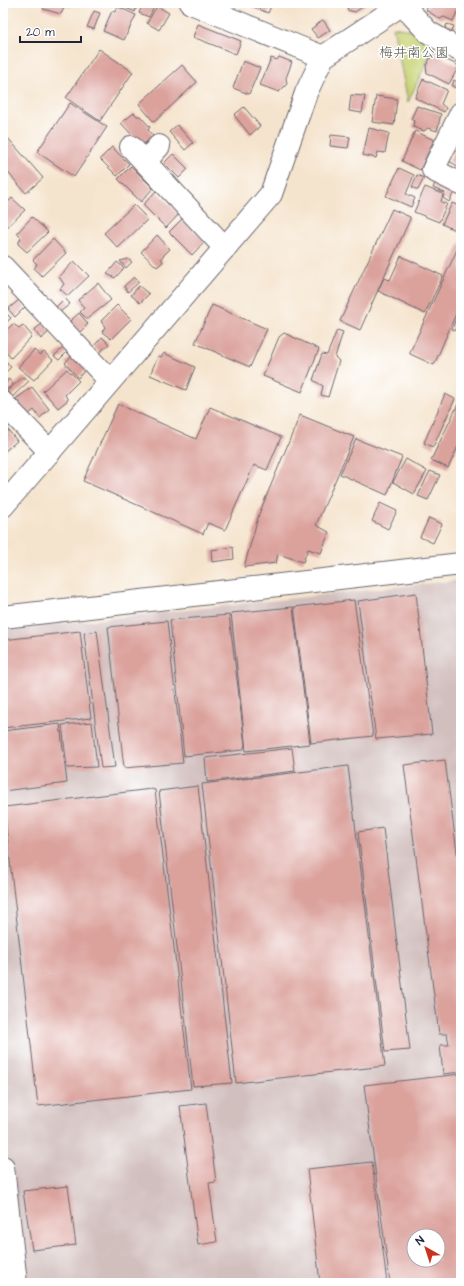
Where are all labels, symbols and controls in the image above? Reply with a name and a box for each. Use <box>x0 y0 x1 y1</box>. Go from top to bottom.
scale bar <box>20 18 81 44</box>
text: 20 m <box>26 24 55 41</box>
park label: 梅井南公園 <box>379 43 449 63</box>
north arrow <box>406 1228 446 1268</box>
text: N <box>413 1233 427 1249</box>

